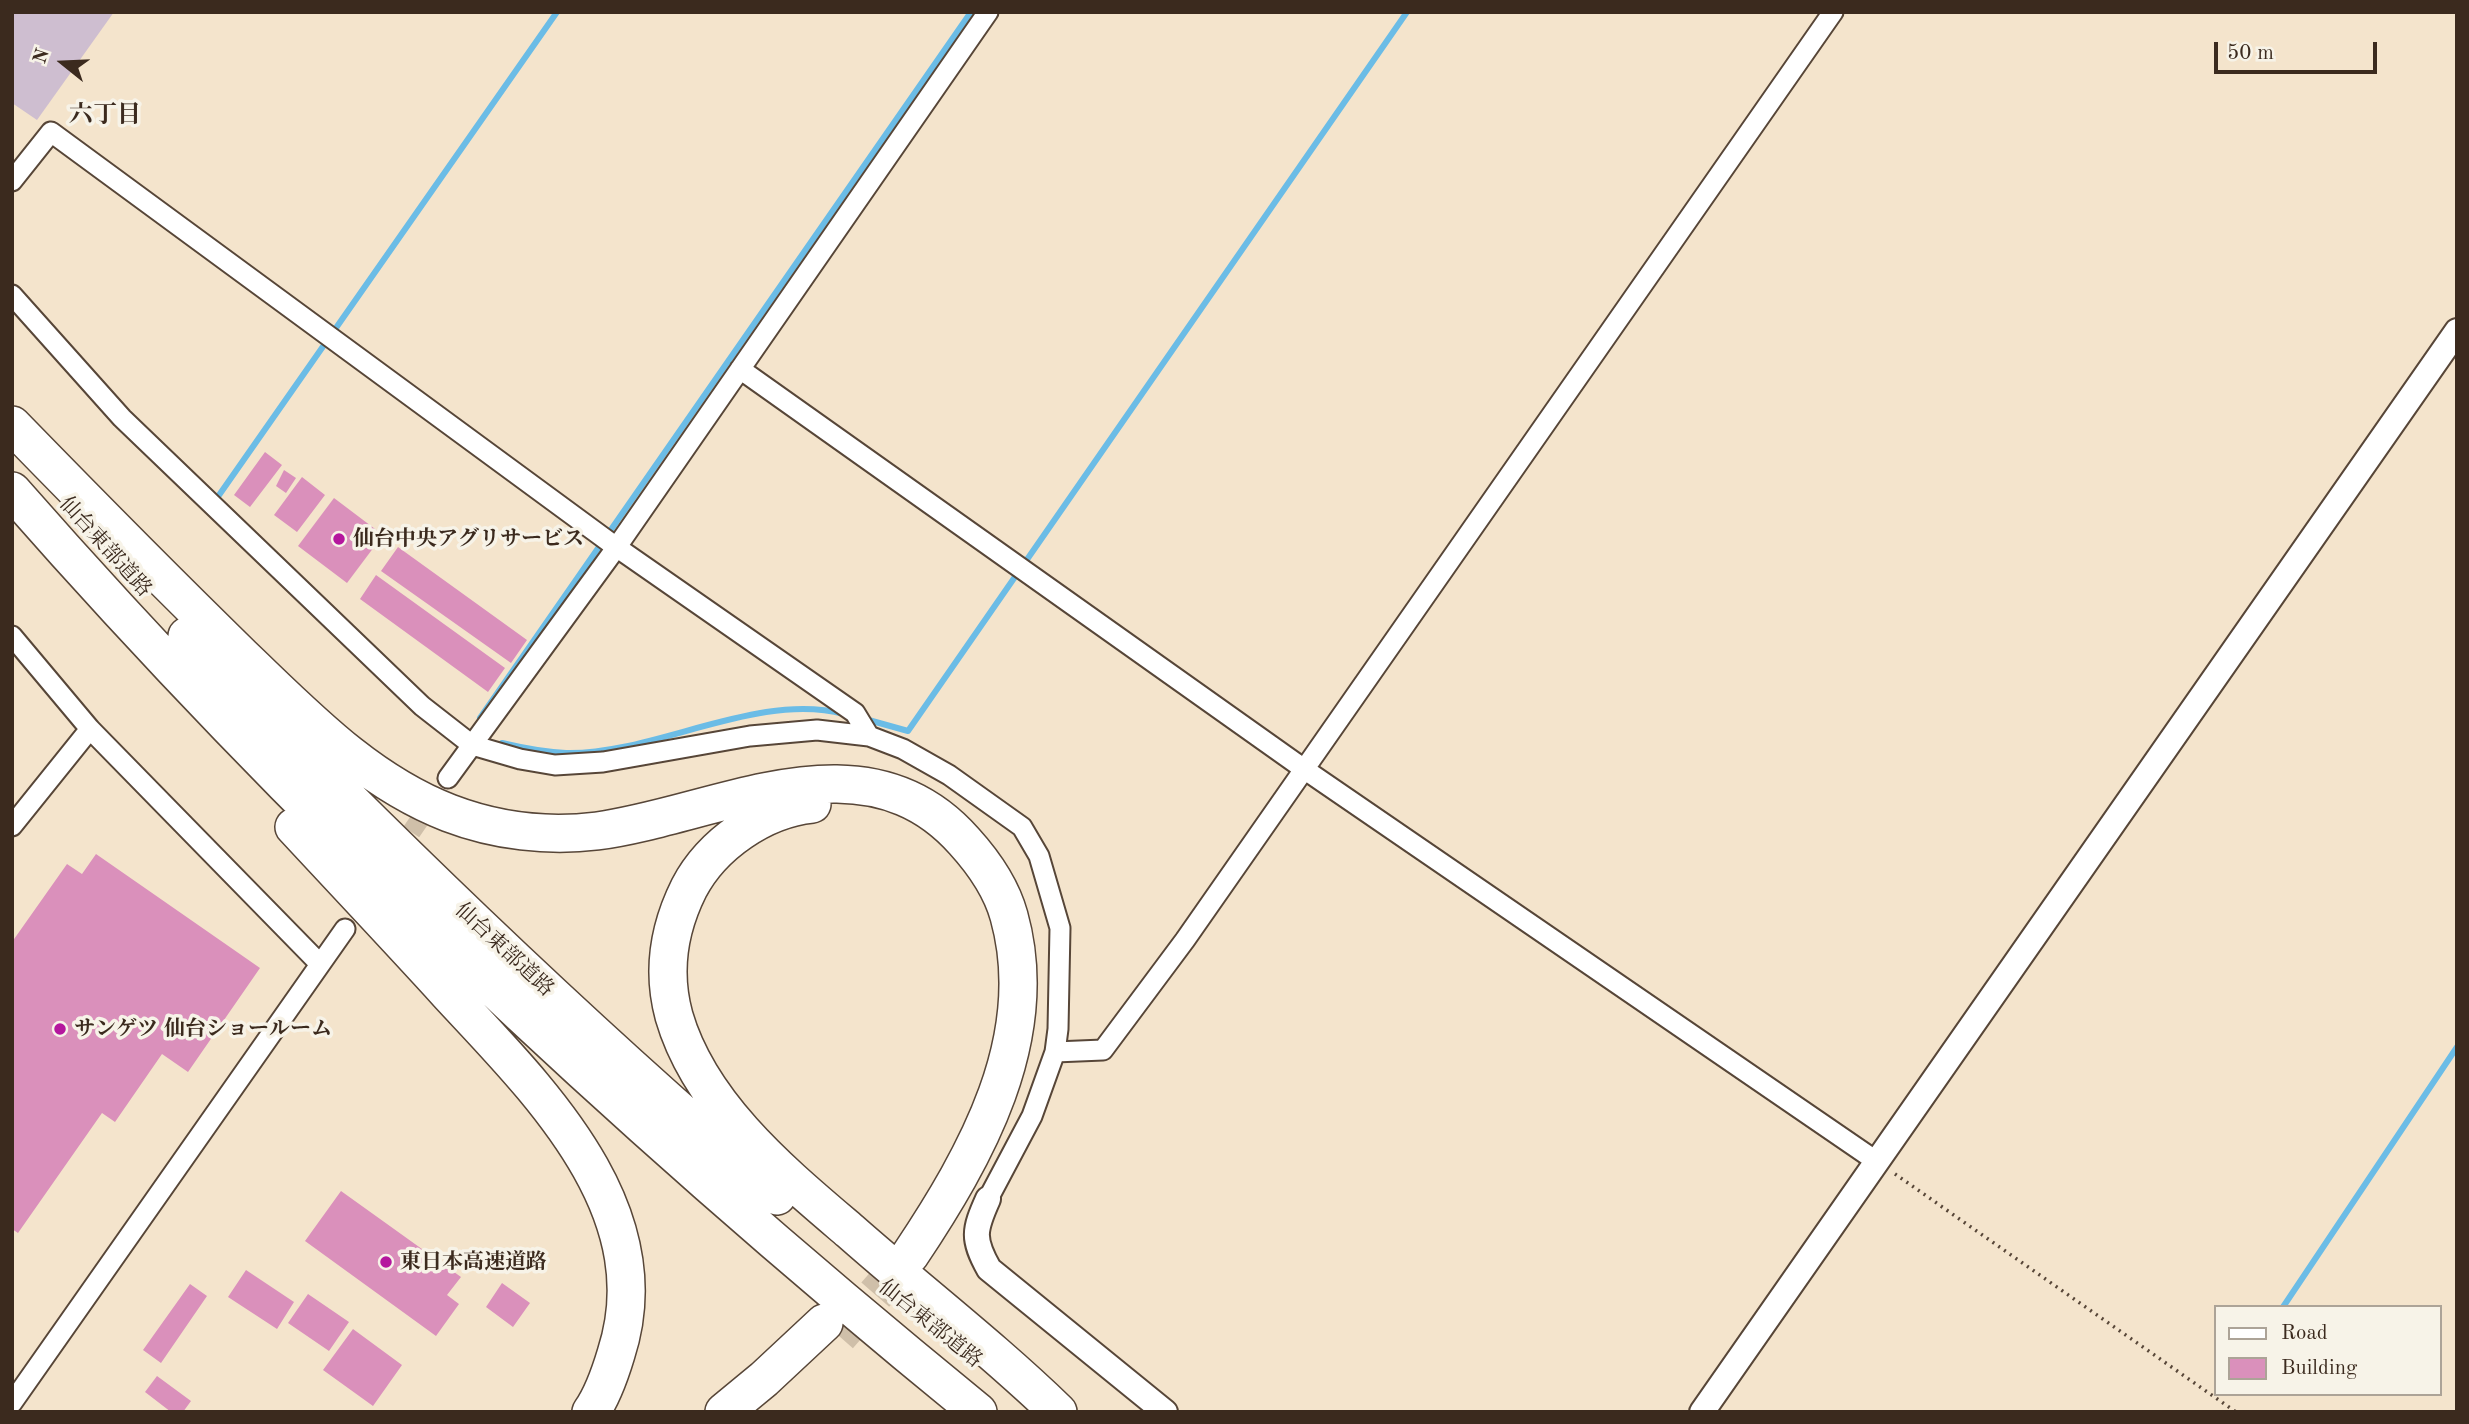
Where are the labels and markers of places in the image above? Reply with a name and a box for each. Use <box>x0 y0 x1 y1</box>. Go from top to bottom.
place label: 仙台中央アグリサービス <box>353 526 584 552</box>
marker: 仙台中央アグリサービス <box>331 531 347 547</box>
place label: サンゲツ 仙台ショールーム <box>74 1016 332 1042</box>
marker: サンゲツ 仙台ショールーム <box>52 1021 68 1037</box>
place label: 東日本高速道路 <box>400 1249 547 1275</box>
marker: 東日本高速道路 <box>378 1254 394 1270</box>

